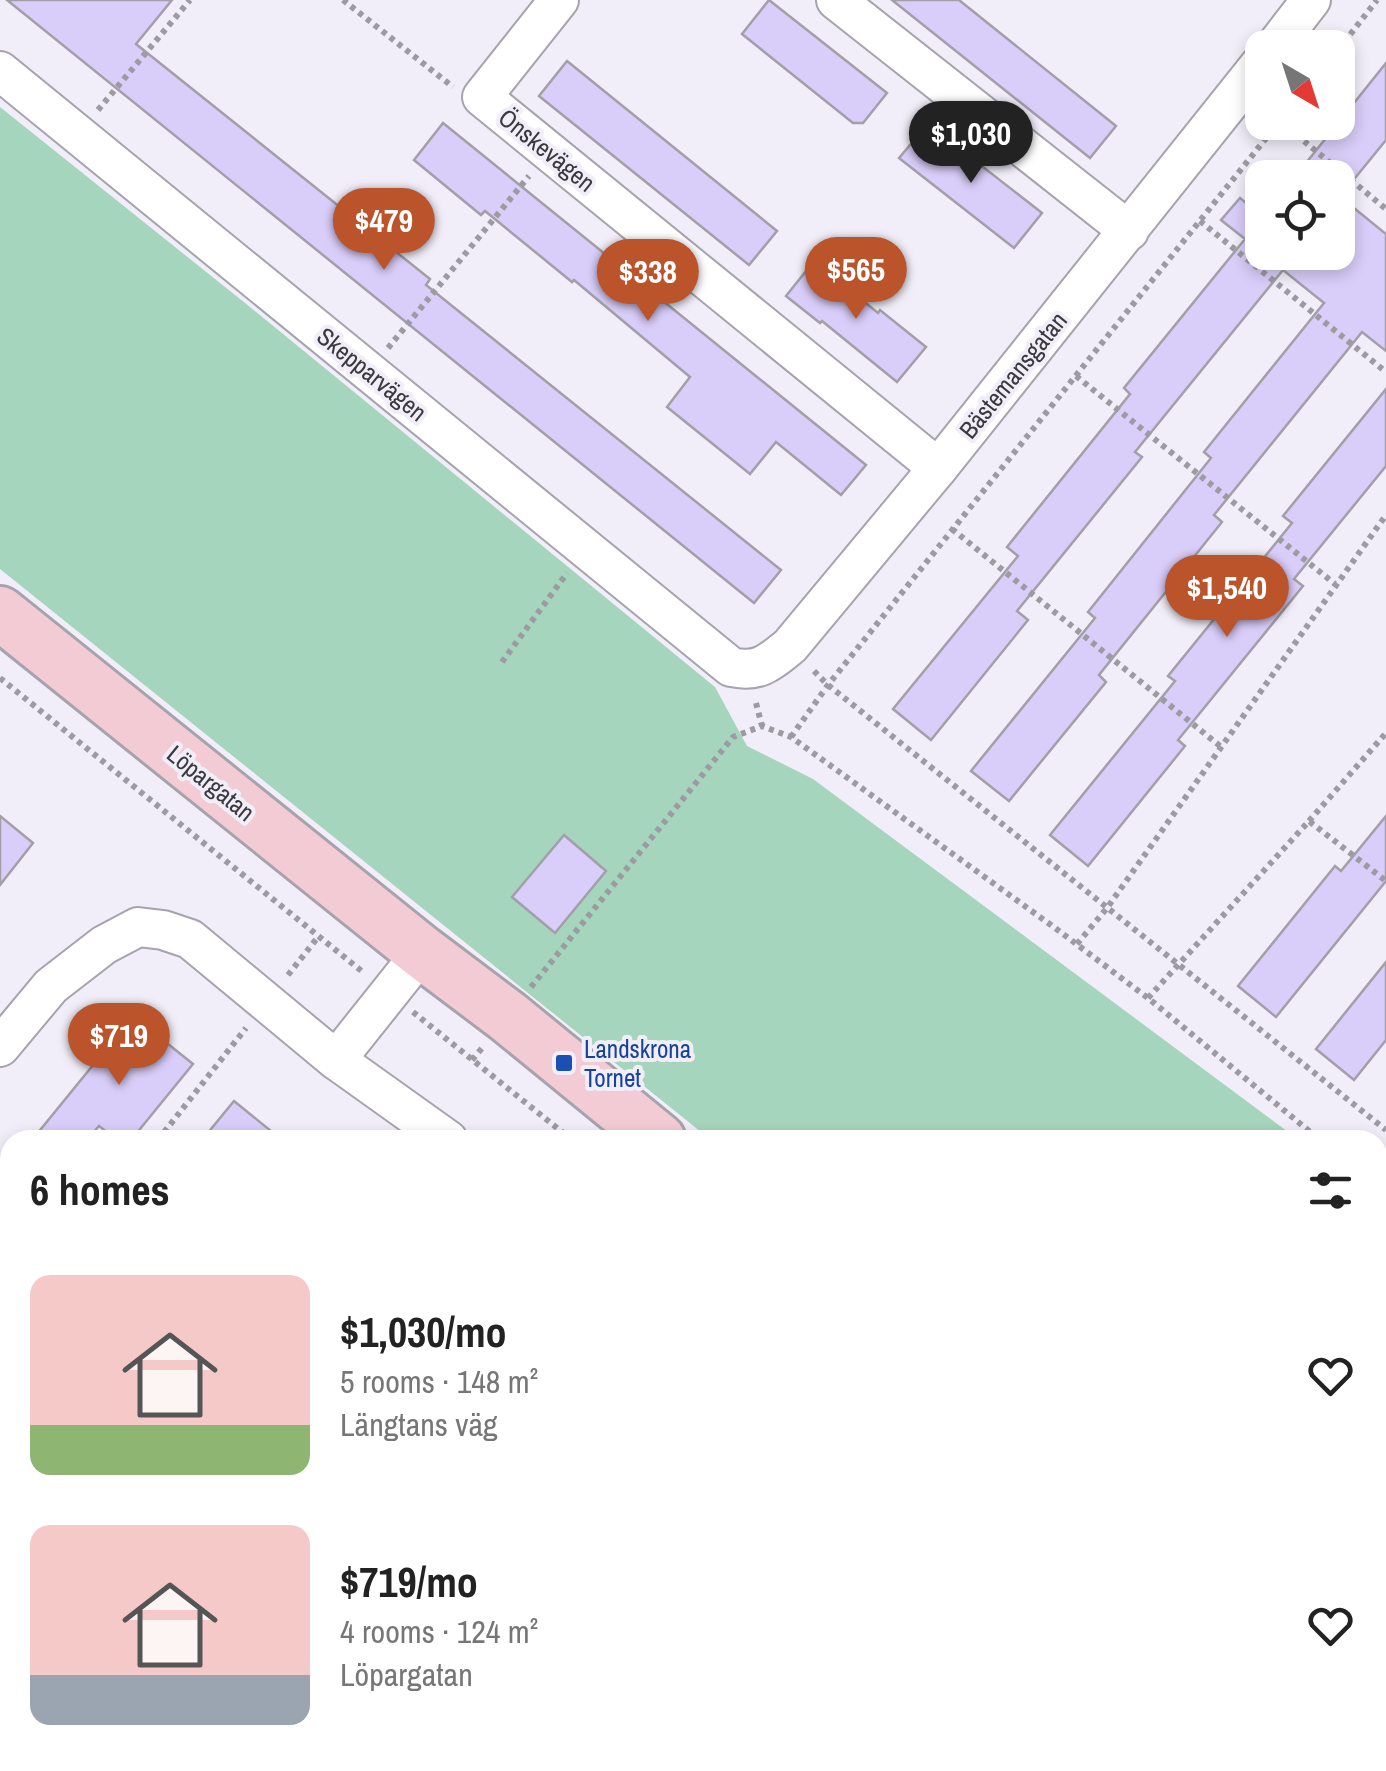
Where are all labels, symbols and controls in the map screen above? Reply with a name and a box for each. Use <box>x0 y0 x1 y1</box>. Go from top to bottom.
north arrow <box>1245 30 1355 140</box>
map controls <box>1245 30 1355 270</box>
street label: Önskevägen <box>492 101 602 199</box>
pin: $1,030 <box>890 101 1052 186</box>
text: $1,030 <box>931 112 1011 155</box>
button: locate <box>1245 160 1355 270</box>
pin: $479 <box>325 188 443 273</box>
text: $479 <box>355 199 413 242</box>
pin: $565 <box>797 237 915 322</box>
pin: $338 <box>589 239 707 324</box>
text: $565 <box>827 248 885 291</box>
text: $338 <box>619 250 677 293</box>
street label: Bästemansgatan <box>951 305 1075 445</box>
street label: Skepparvägen <box>310 319 434 429</box>
pin: $1,540 <box>1146 555 1308 640</box>
text: $1,540 <box>1187 566 1267 609</box>
street label: Löpargatan <box>160 737 262 829</box>
pin: $719 <box>60 1003 178 1088</box>
text: $719 <box>90 1014 148 1057</box>
place label: Landskrona Tornet <box>584 1032 692 1095</box>
marker: Landskrona Tornet <box>553 1052 575 1074</box>
text: 6 homes <box>30 1162 170 1218</box>
icon: filters <box>1303 1163 1358 1218</box>
text: $1,030/mo <box>340 1304 507 1360</box>
icon: home <box>110 1315 230 1435</box>
icon: heart <box>1303 1348 1358 1403</box>
text: 5 rooms · 148 m² <box>340 1360 538 1403</box>
text: Längtans väg <box>340 1403 498 1446</box>
text: $719/mo <box>340 1554 478 1610</box>
icon: home <box>110 1565 230 1685</box>
icon: heart <box>1303 1598 1358 1653</box>
text: 4 rooms · 124 m² <box>340 1610 538 1653</box>
text: Löpargatan <box>340 1653 473 1696</box>

